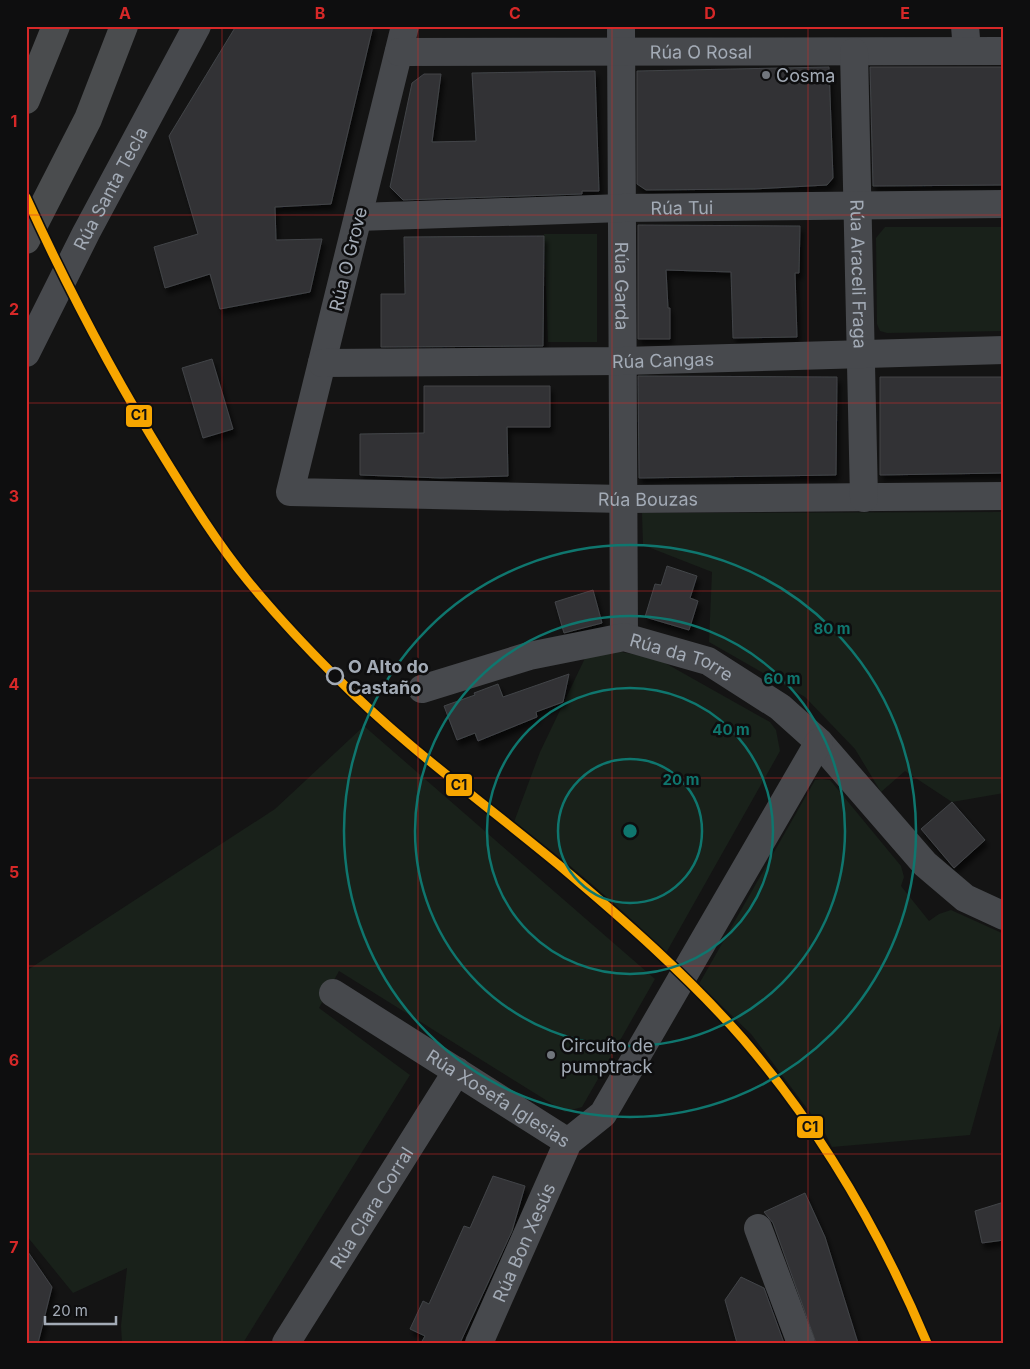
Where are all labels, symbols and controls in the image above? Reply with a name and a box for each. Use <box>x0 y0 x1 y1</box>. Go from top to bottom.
text: A <box>119 3 131 23</box>
text: B <box>315 3 325 23</box>
text: C <box>509 3 521 23</box>
text: D <box>704 3 716 23</box>
text: E <box>900 3 910 23</box>
street label: Rúa O Rosal <box>650 41 752 62</box>
place label: Cosma <box>776 65 835 86</box>
marker: Cosma <box>760 69 772 81</box>
text: 1 <box>11 111 17 131</box>
street label: Rúa Santa Tecla <box>69 123 152 253</box>
street label: Rúa Tui <box>650 197 713 218</box>
street label: Rúa Araceli Fraga <box>847 199 871 349</box>
street label: Rúa O Grove <box>325 205 371 313</box>
street label: Rúa Garda <box>612 242 633 330</box>
text: 2 <box>9 299 19 319</box>
street label: Rúa Cangas <box>612 348 714 372</box>
line badge: C1 <box>125 404 153 428</box>
text: C1 <box>131 406 147 423</box>
text: 3 <box>9 486 19 506</box>
street label: Rúa Bouzas <box>598 488 698 510</box>
text: 80 m <box>813 619 851 638</box>
street label: Rúa da Torre <box>628 629 737 685</box>
place label: O Alto do Castaño <box>348 656 429 698</box>
marker: O Alto do Castaño <box>326 667 344 685</box>
text: 60 m <box>763 669 801 688</box>
text: 4 <box>9 674 20 694</box>
text: 40 m <box>712 720 750 739</box>
text: 20 m <box>663 770 699 789</box>
line badge: C1 <box>445 773 473 797</box>
text: C1 <box>451 776 467 793</box>
centre of rings <box>621 822 639 840</box>
text: 5 <box>9 862 19 882</box>
place label: Circuíto de pumptrack <box>561 1035 653 1077</box>
street label: Rúa Xosefa Iglesias <box>423 1045 574 1151</box>
marker: Circuíto de pumptrack <box>545 1049 557 1061</box>
text: 6 <box>9 1050 19 1070</box>
line badge: C1 <box>796 1115 824 1139</box>
text: C1 <box>802 1118 818 1135</box>
street label: Rúa Clara Corral <box>325 1143 417 1272</box>
street label: Rúa Bon Xesús <box>488 1180 559 1305</box>
text: 7 <box>9 1237 19 1257</box>
scale bar <box>45 1294 116 1326</box>
text: 20 m <box>52 1301 88 1320</box>

